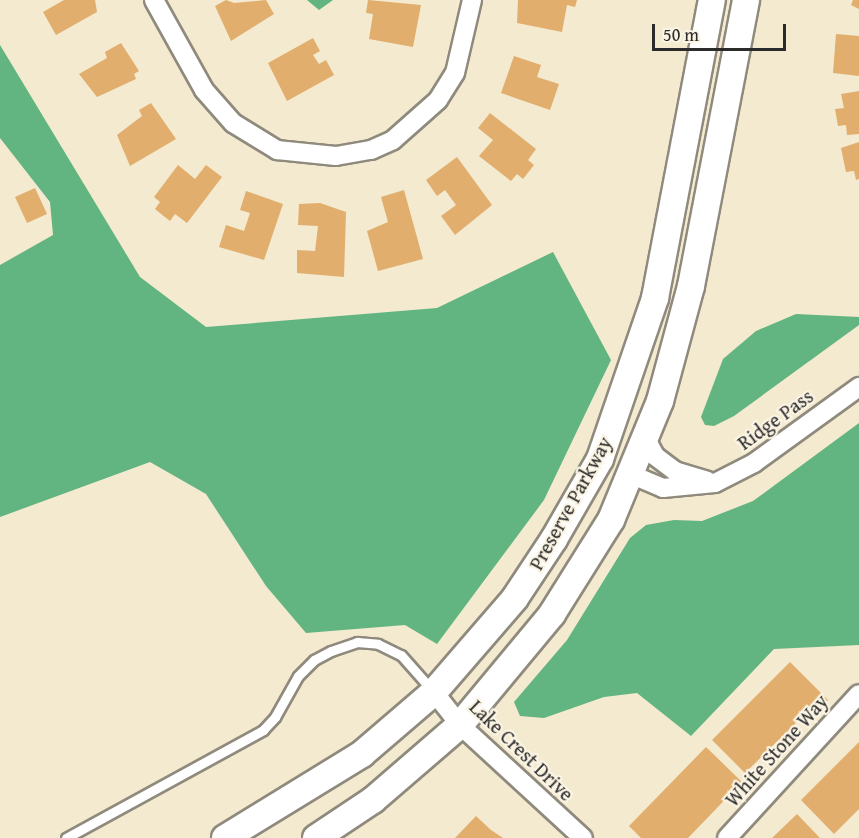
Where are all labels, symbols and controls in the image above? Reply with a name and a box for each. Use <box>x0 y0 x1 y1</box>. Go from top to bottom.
scale bar <box>655 12 788 50</box>
text: 50 m <box>663 21 699 48</box>
street label: Ridge Pass <box>733 384 817 454</box>
street label: Preserve Parkway <box>523 432 617 574</box>
street label: White Stone Way <box>719 689 833 811</box>
street label: Lake Crest Drive <box>465 694 579 806</box>

